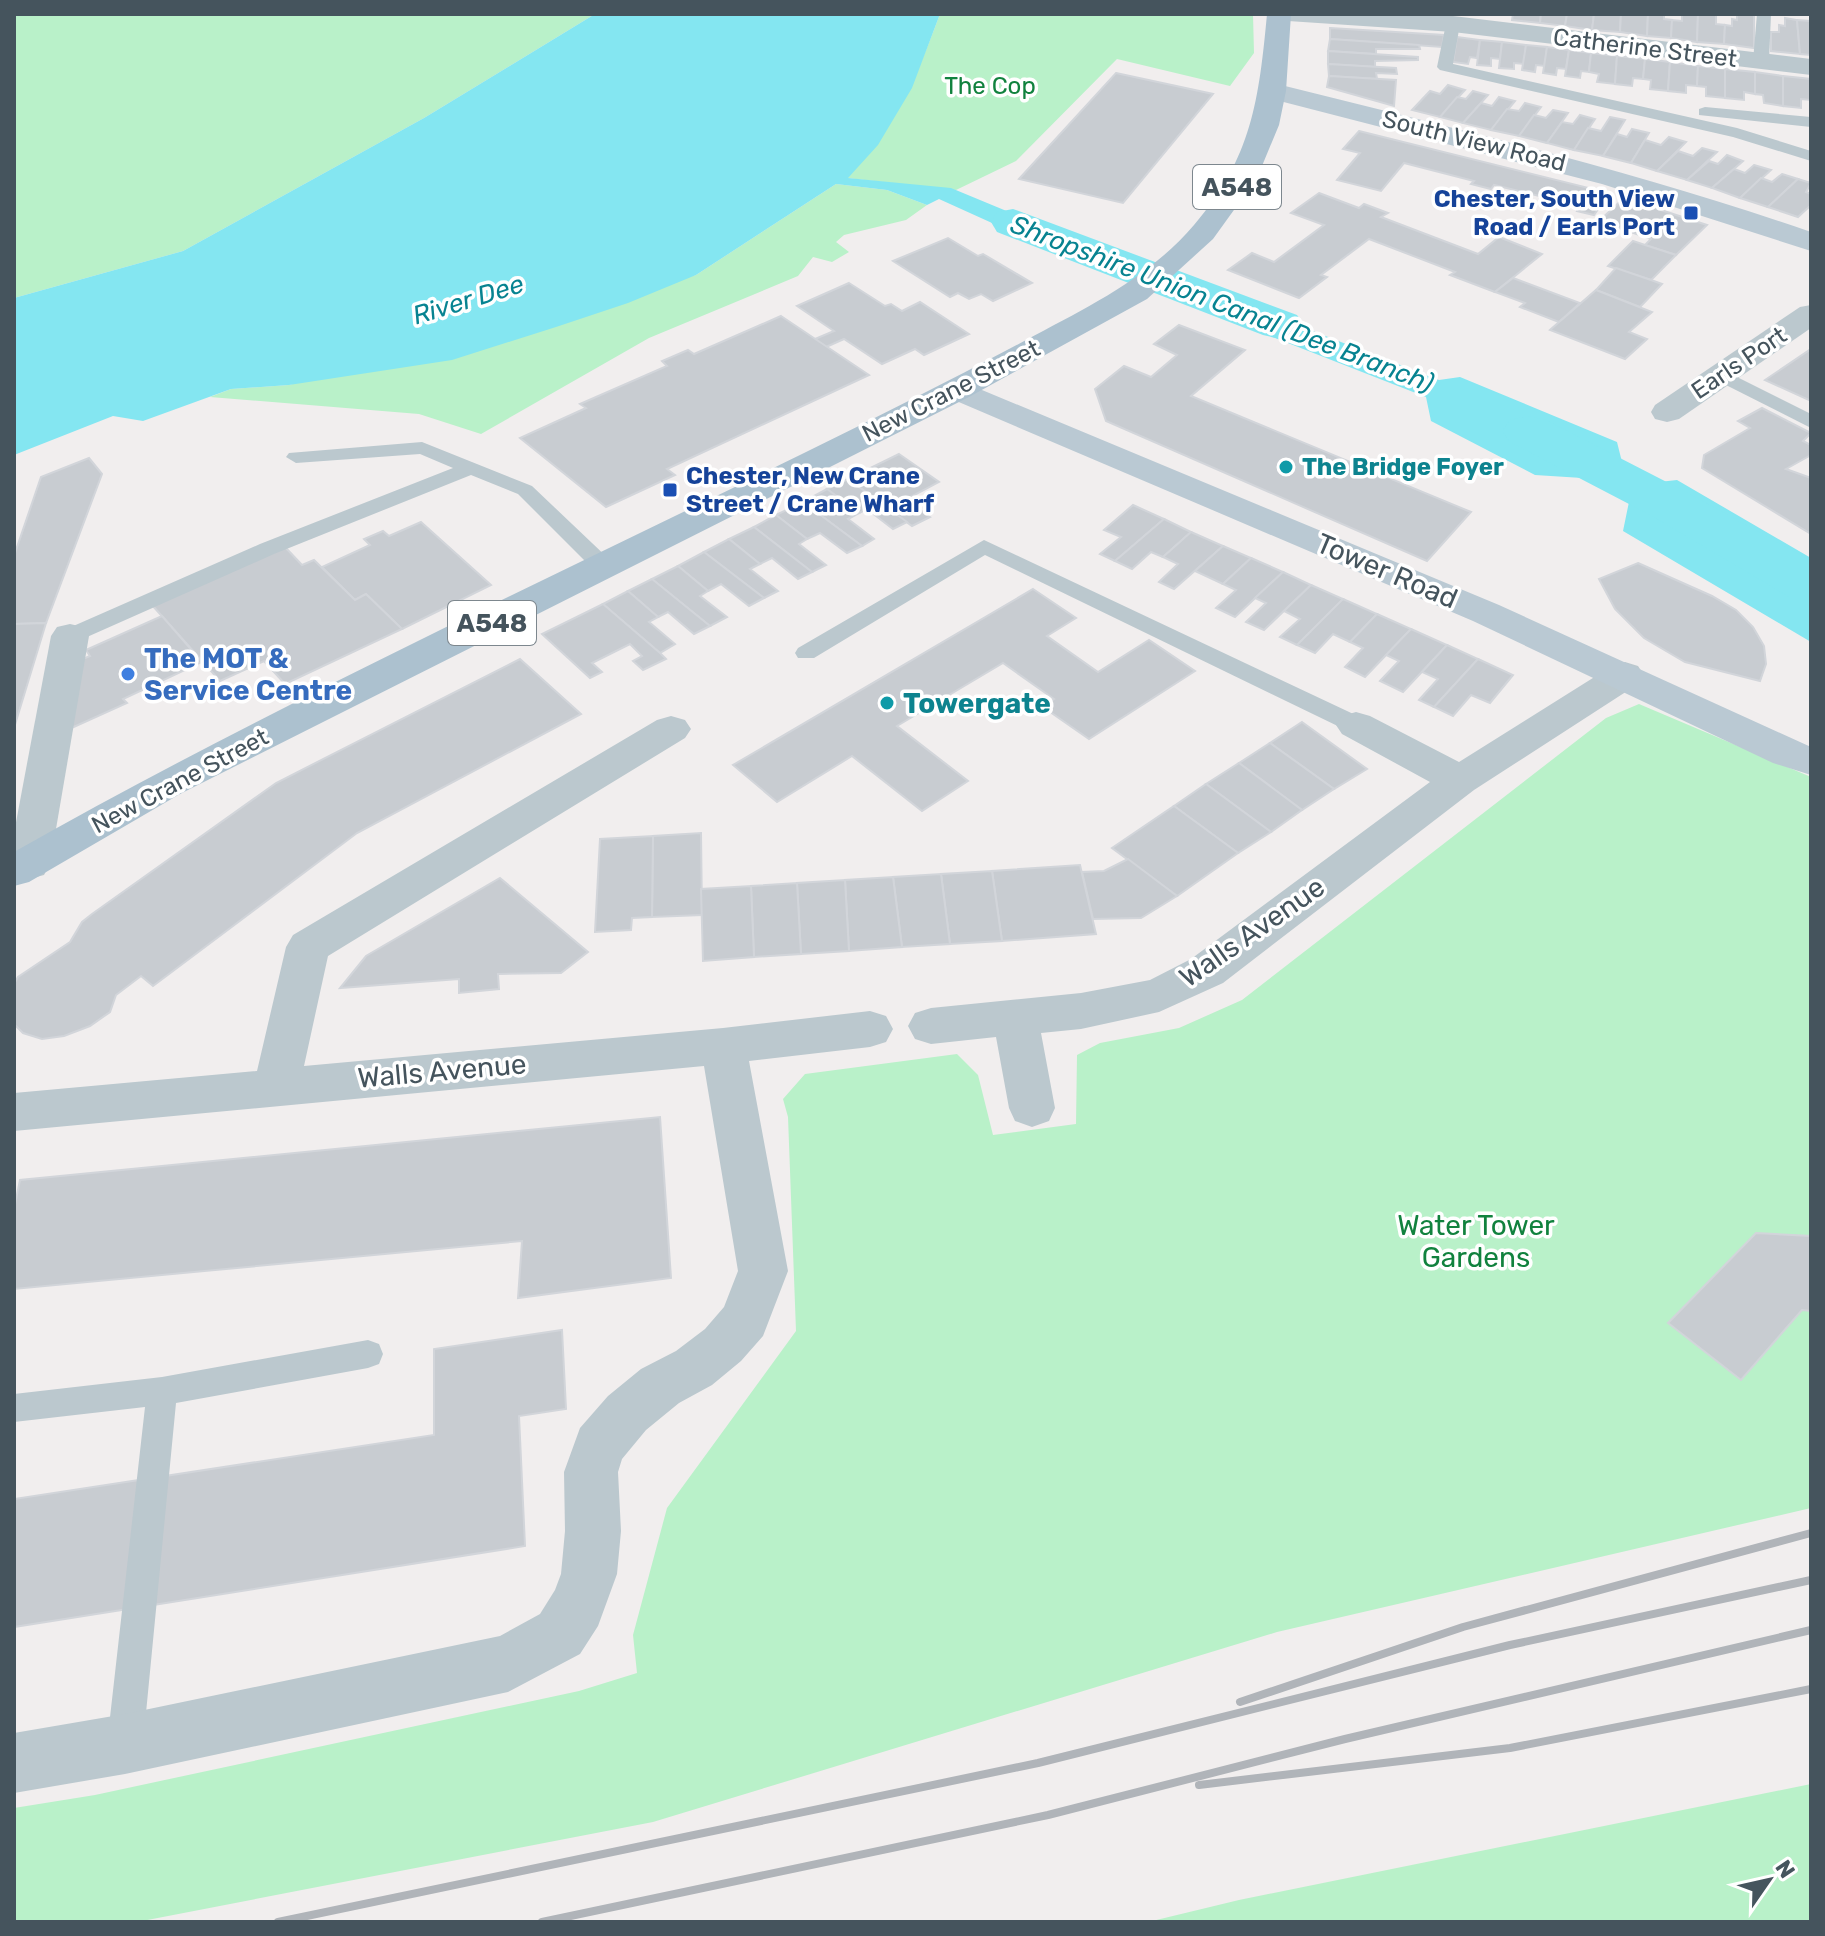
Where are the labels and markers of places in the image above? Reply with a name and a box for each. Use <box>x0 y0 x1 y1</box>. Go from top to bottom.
place label: Chester, South View Road / Earls Port <box>1434 185 1675 241</box>
marker: Chester, South View Road / Earls Port <box>1682 204 1700 222</box>
place label: The Bridge Foyer <box>1302 453 1504 481</box>
marker: The Bridge Foyer <box>1277 458 1295 476</box>
place label: Chester, New Crane Street / Crane Wharf <box>686 462 935 518</box>
marker: Chester, New Crane Street / Crane Wharf <box>661 481 679 499</box>
place label: The MOT & Service Centre <box>144 642 352 707</box>
marker: The MOT & Service Centre <box>119 665 137 683</box>
place label: Towergate <box>903 687 1051 720</box>
marker: Towergate <box>878 694 896 712</box>

